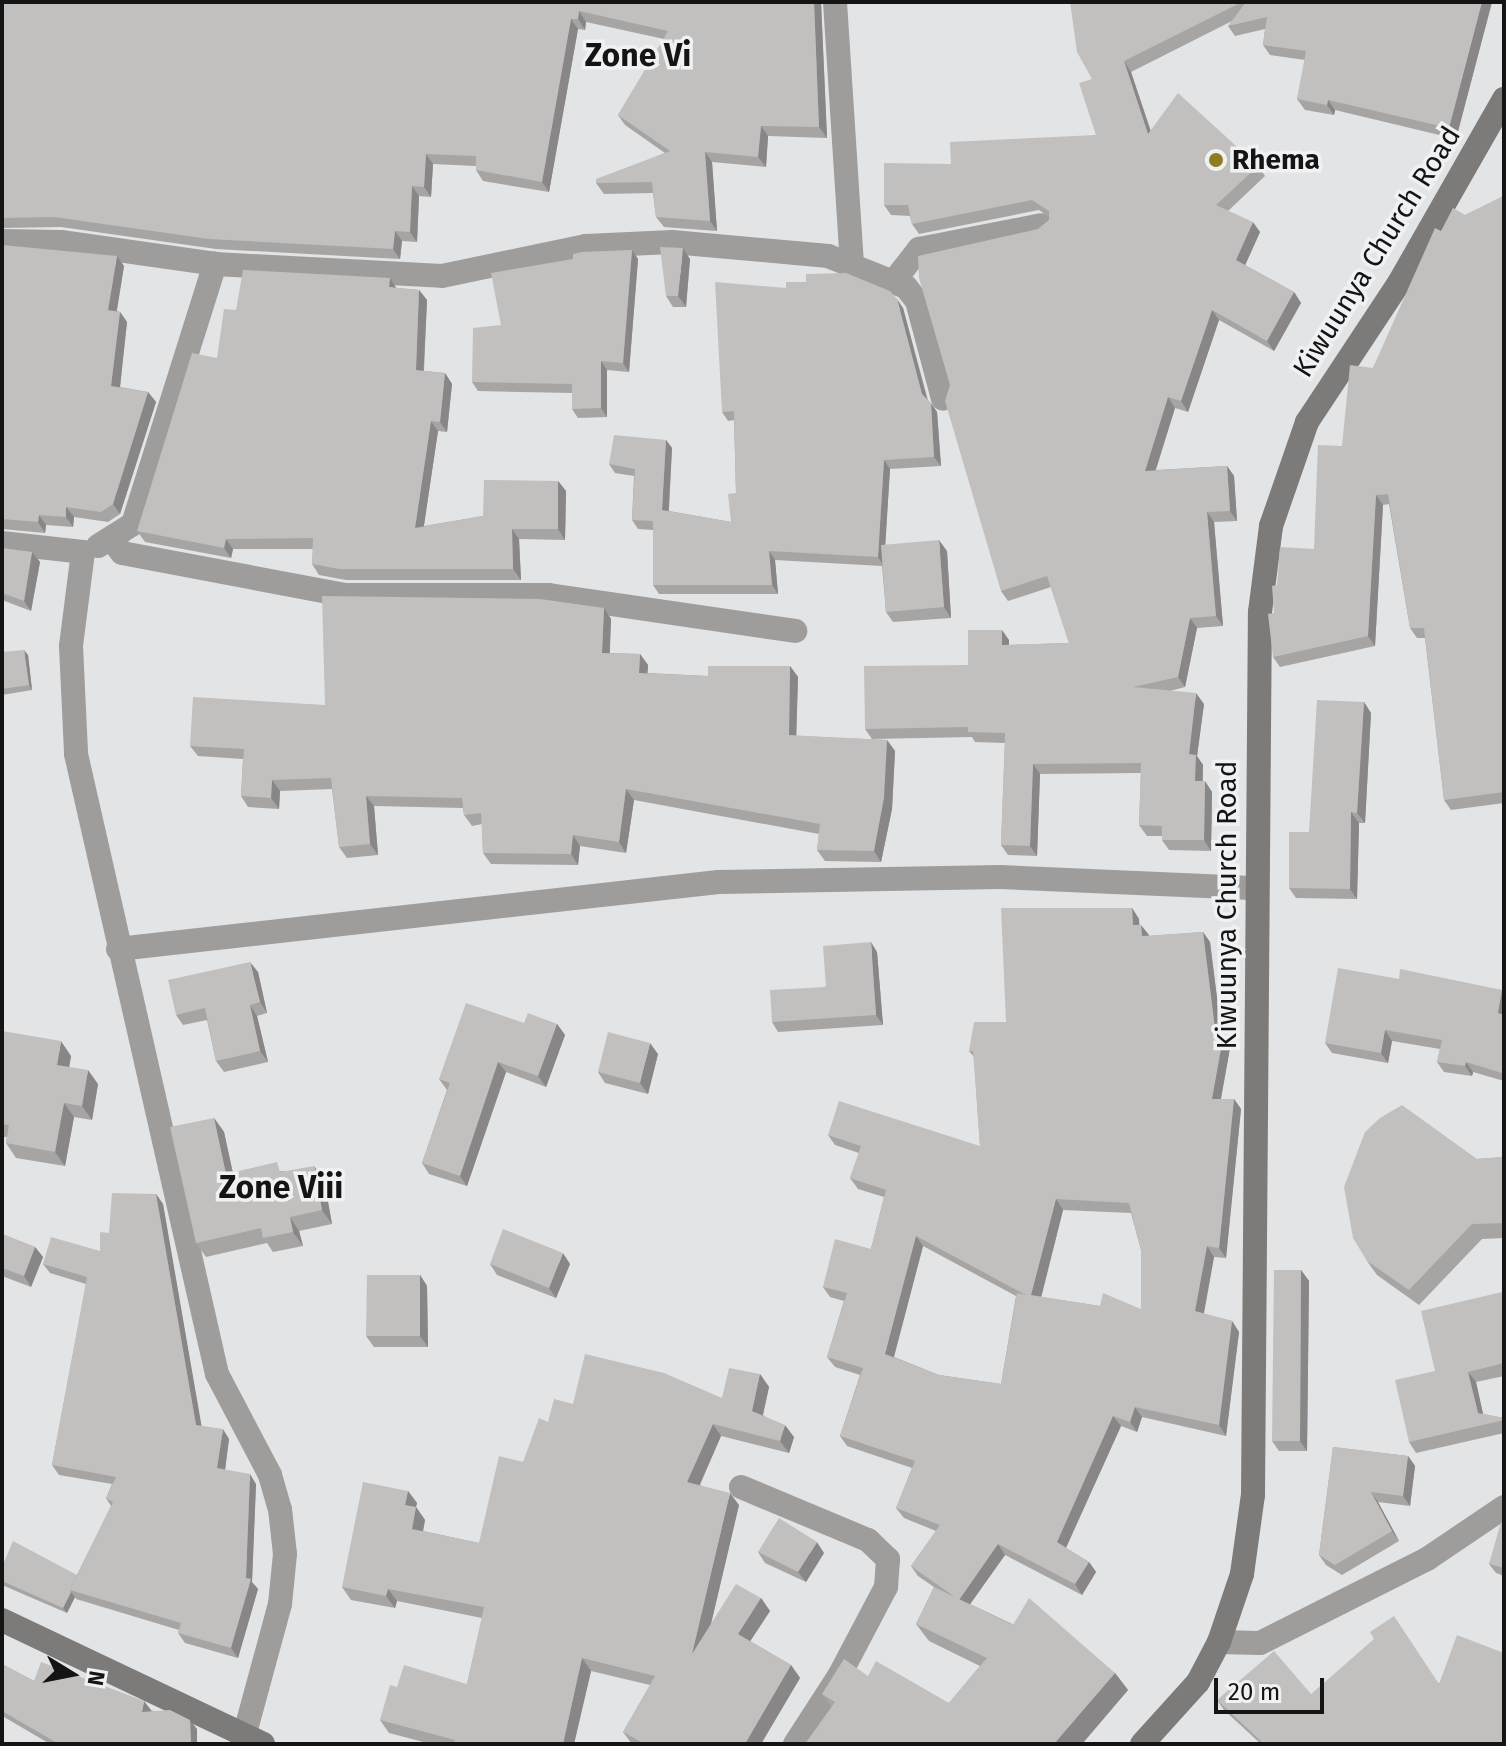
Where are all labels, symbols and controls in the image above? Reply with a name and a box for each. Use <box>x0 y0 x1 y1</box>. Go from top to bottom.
district label: Zone Vi <box>585 36 691 74</box>
street label: Kiwuunya Church Road <box>1286 121 1468 383</box>
place label: Rhema <box>1232 143 1320 177</box>
marker: Rhema <box>1207 151 1225 169</box>
street label: Kiwuunya Church Road <box>1210 760 1244 1050</box>
district label: Zone Viii <box>219 1168 343 1206</box>
north arrow <box>32 1634 112 1714</box>
scale bar <box>1218 1662 1328 1712</box>
text: N <box>82 1669 111 1688</box>
text: 20 m <box>1228 1678 1280 1706</box>

